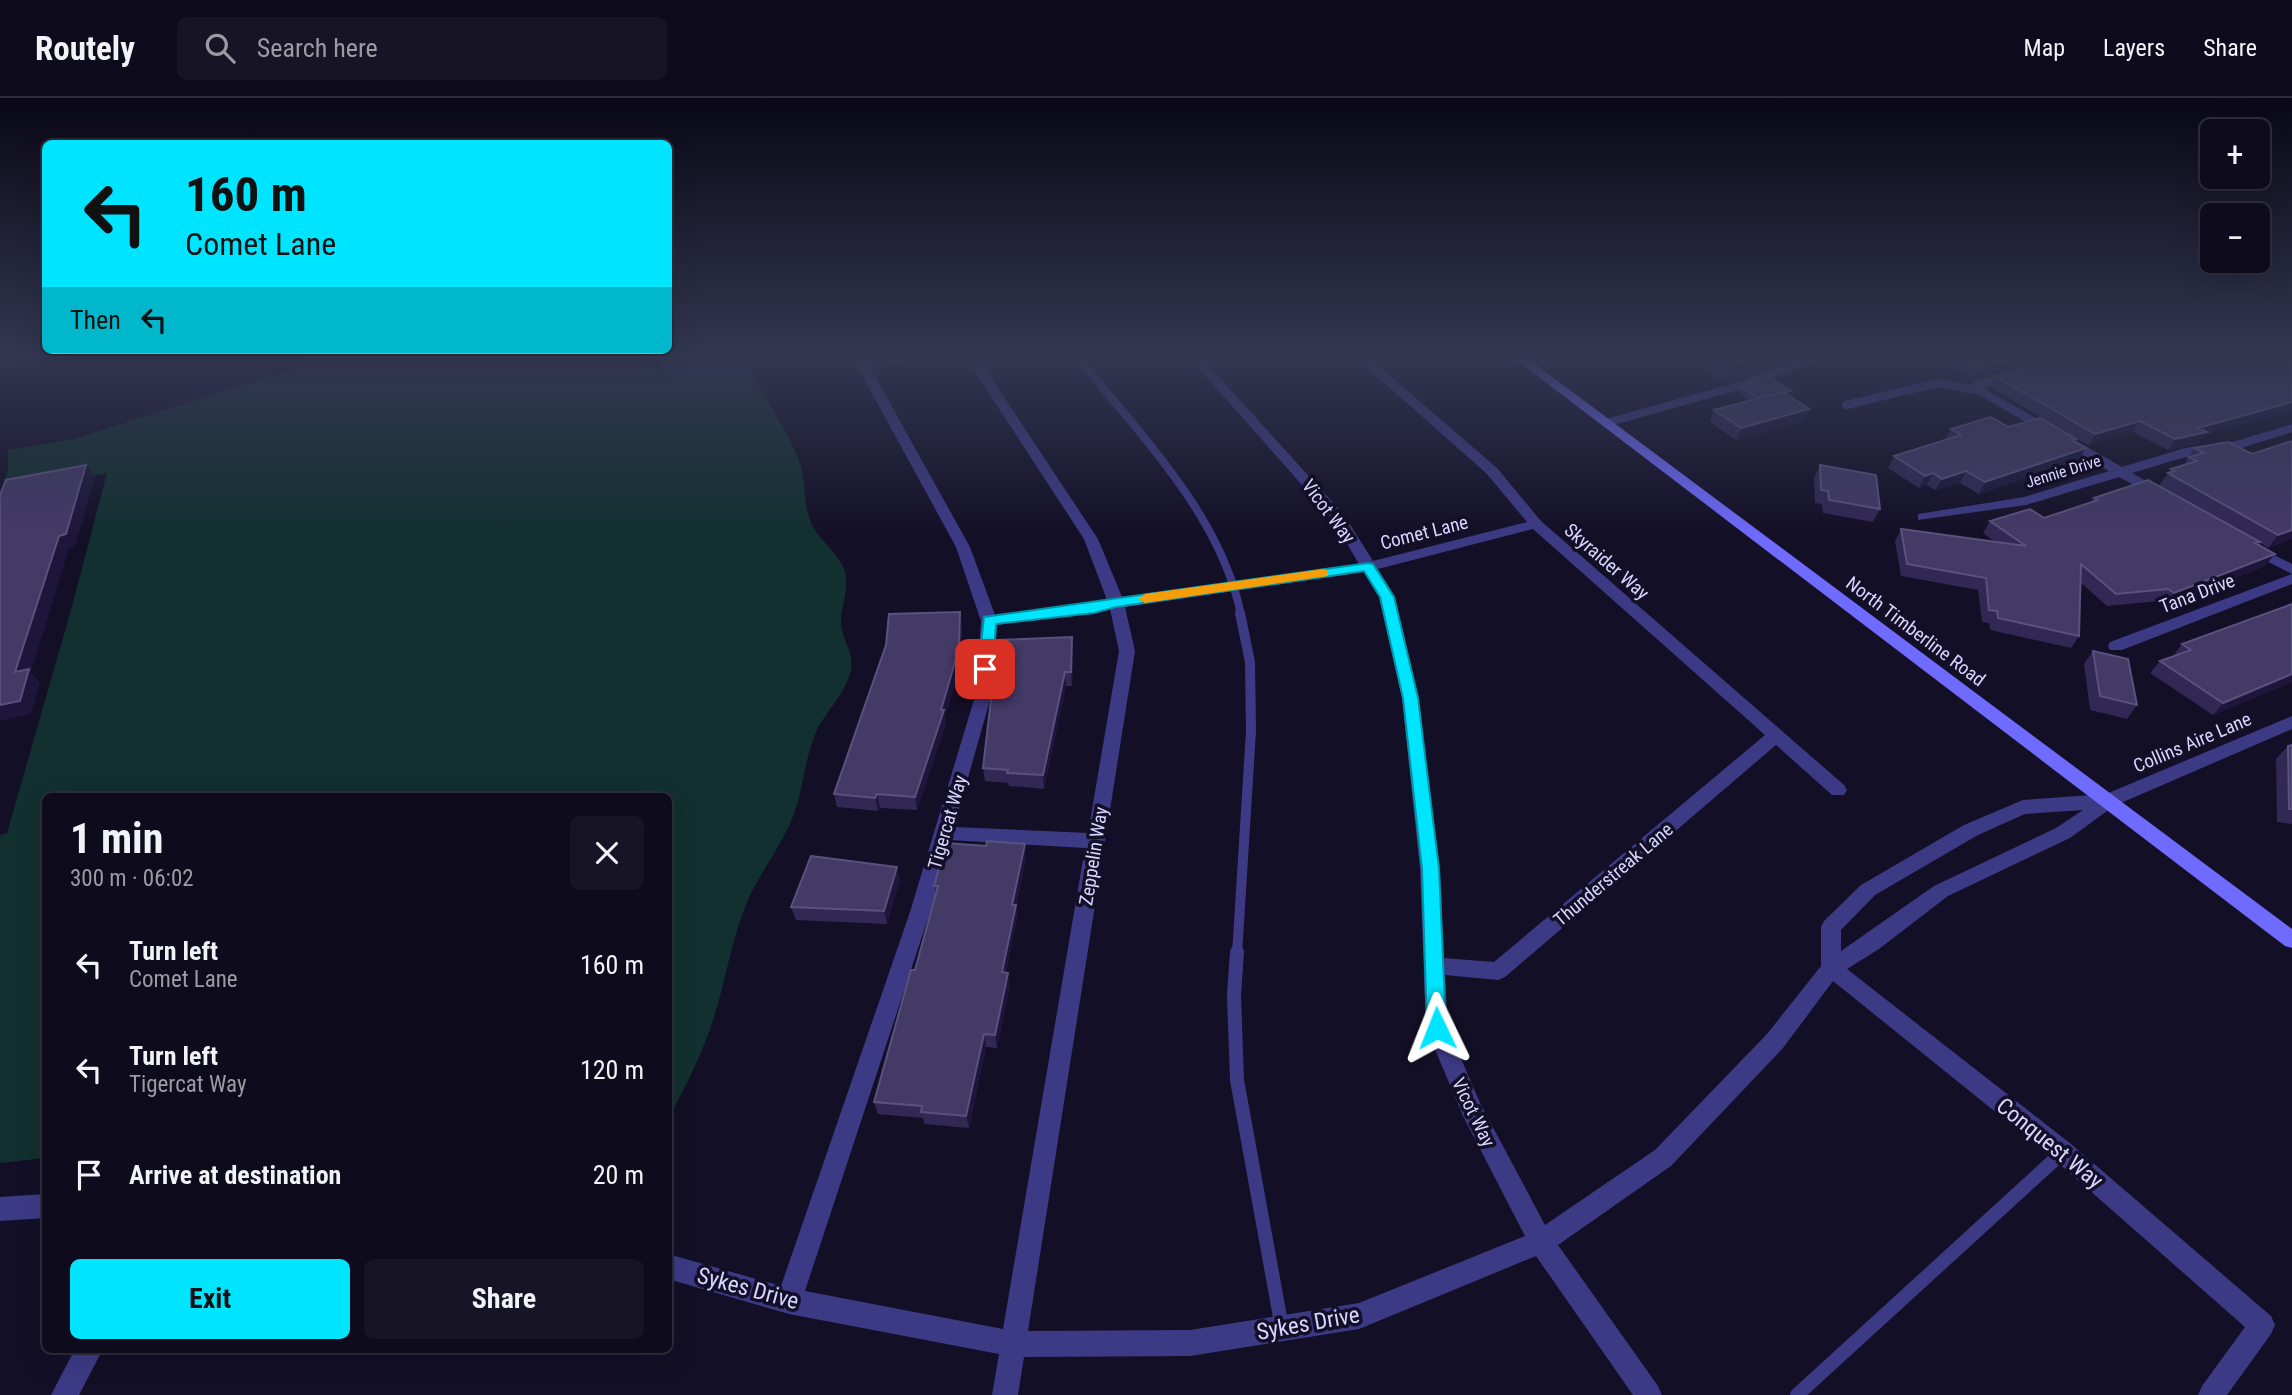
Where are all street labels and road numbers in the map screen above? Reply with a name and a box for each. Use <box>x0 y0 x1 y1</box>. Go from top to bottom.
street label: Jennie Drive <box>2023 451 2103 492</box>
street label: Vicot Way <box>1297 475 1360 548</box>
street label: Comet Lane <box>1378 510 1471 554</box>
street label: Skyraider Way <box>1560 518 1654 604</box>
street label: Tana Drive <box>2156 569 2238 618</box>
street label: North Timberline Road <box>1842 572 1990 691</box>
street label: Collins Aire Lane <box>2130 707 2255 778</box>
street label: Tigercat Way <box>923 772 972 872</box>
street label: Zeppelin Way <box>1074 805 1113 907</box>
street label: Thunderstreak Lane <box>1549 818 1678 931</box>
street label: Vicot Way <box>1447 1074 1500 1151</box>
street label: Conquest Way <box>1991 1092 2109 1195</box>
street label: Sykes Drive <box>694 1262 802 1315</box>
street label: Sykes Drive <box>1254 1301 1362 1346</box>

